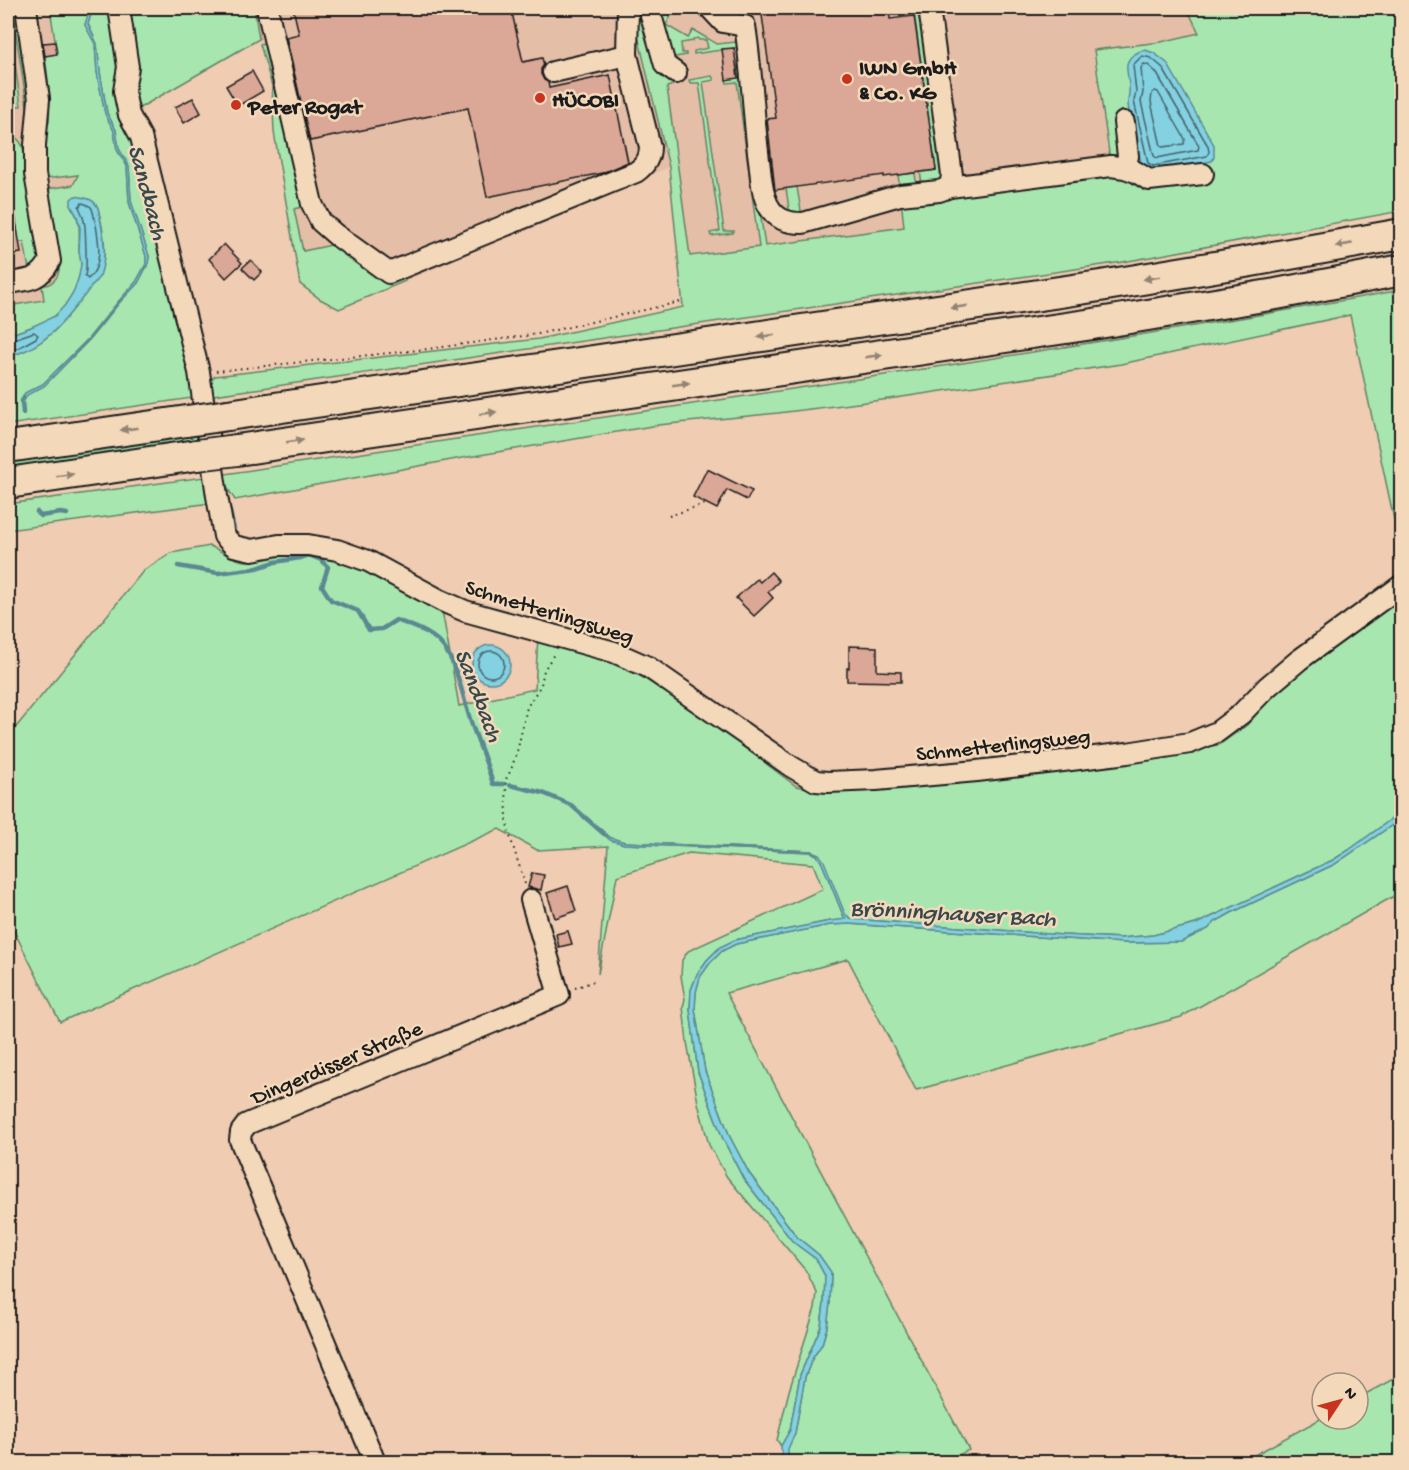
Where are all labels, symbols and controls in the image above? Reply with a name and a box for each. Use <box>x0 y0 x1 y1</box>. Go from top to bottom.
place label: IWN GmbH & Co. KG <box>859 57 958 108</box>
marker: IWN GmbH & Co. KG <box>840 72 854 86</box>
place label: HÜCOBI <box>552 89 619 115</box>
marker: HÜCOBI <box>533 91 547 105</box>
place label: Peter Rogat <box>247 96 364 122</box>
marker: Peter Rogat <box>229 98 243 112</box>
water label: Sandbach <box>119 142 172 245</box>
one-way arrow <box>1334 240 1353 249</box>
one-way arrow <box>1142 273 1161 282</box>
one-way arrow <box>950 303 969 312</box>
one-way arrow <box>757 331 776 340</box>
one-way arrow <box>865 352 884 361</box>
one-way arrow <box>672 380 691 389</box>
one-way arrow <box>479 408 498 417</box>
one-way arrow <box>119 425 138 434</box>
one-way arrow <box>286 437 305 446</box>
one-way arrow <box>56 470 75 479</box>
street label: Schmetterlingsweg <box>461 576 636 652</box>
water label: Sandbach <box>446 646 508 748</box>
street label: Schmetterlingsweg <box>915 725 1092 769</box>
water label: Brönninghauser Bach <box>849 896 1057 935</box>
street label: Dingerdisser Straße <box>246 1017 428 1113</box>
north arrow <box>1310 1371 1370 1431</box>
text: N <box>1339 1384 1360 1404</box>

